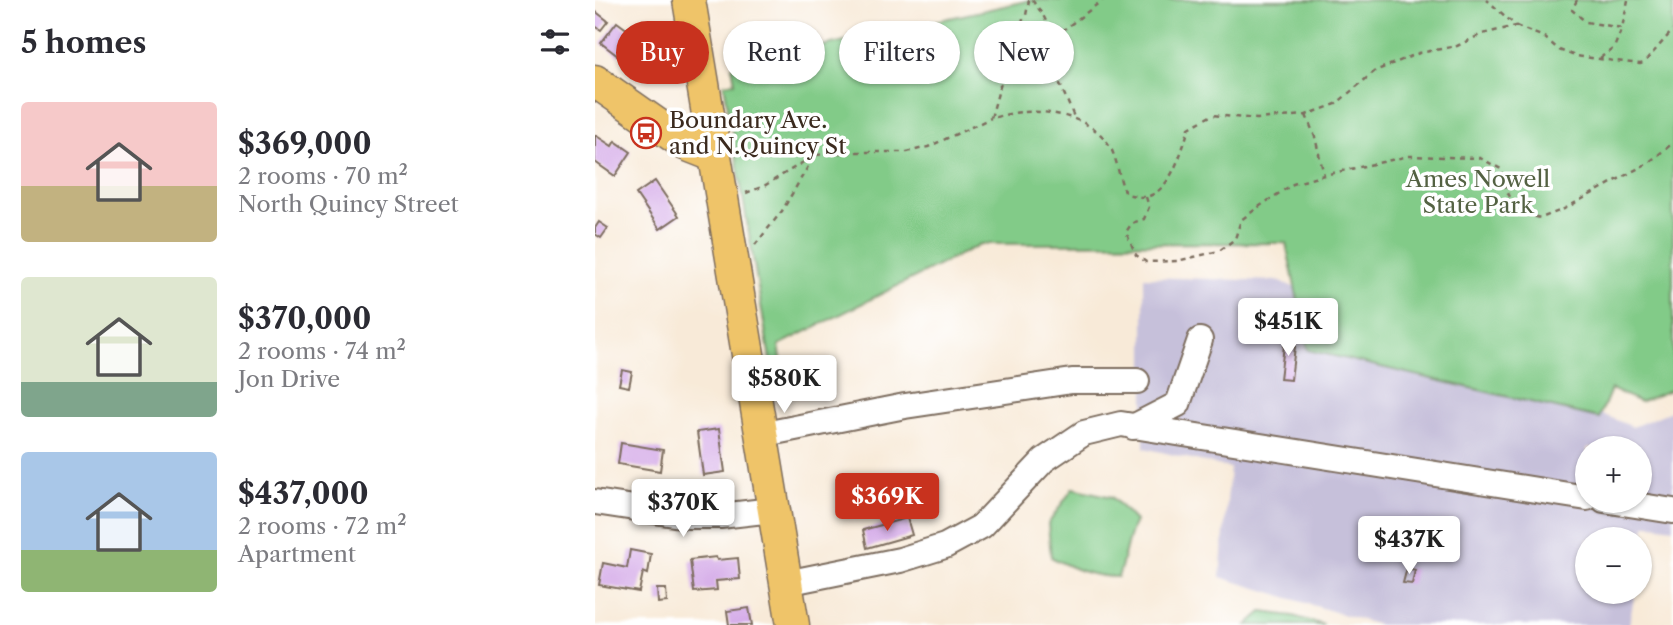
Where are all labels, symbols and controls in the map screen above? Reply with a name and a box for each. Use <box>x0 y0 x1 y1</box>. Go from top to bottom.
chip: Buy <box>616 21 709 84</box>
chip: Rent <box>723 21 825 84</box>
chip: Filters <box>839 21 960 84</box>
chip: New <box>974 21 1074 84</box>
icon: filters <box>536 23 574 61</box>
text: 5 homes <box>21 24 146 61</box>
place label: Boundary Ave. and N.Quincy St <box>669 106 846 160</box>
bus stop icon: Boundary Ave. and N.Quincy St <box>629 116 663 150</box>
text: $369,000 <box>238 125 372 162</box>
icon: home <box>77 130 161 214</box>
text: 2 rooms · 70 m² <box>238 162 408 190</box>
park label: Ames Nowell State Park <box>1405 165 1550 219</box>
text: North Quincy Street <box>238 190 459 218</box>
pin: $451K <box>1239 298 1337 358</box>
text: $370,000 <box>238 300 371 337</box>
icon: home <box>77 305 161 389</box>
text: $451K <box>1254 307 1322 335</box>
text: 2 rooms · 74 m² <box>238 337 406 365</box>
pin: $580K <box>735 356 833 415</box>
text: $580K <box>748 364 820 392</box>
text: Jon Drive <box>238 365 340 393</box>
map controls <box>1575 436 1652 604</box>
button: + <box>1575 436 1652 513</box>
pin: $369K <box>838 474 936 533</box>
text: $437,000 <box>238 475 369 512</box>
icon: home <box>77 480 161 564</box>
pin: $370K <box>634 480 732 539</box>
text: $369K <box>851 482 923 510</box>
text: $370K <box>648 488 718 516</box>
text: 2 rooms · 72 m² <box>238 512 407 540</box>
pin: $437K <box>1360 516 1458 576</box>
text: $437K <box>1374 525 1444 553</box>
button: − <box>1575 527 1652 604</box>
text: Apartment <box>238 540 356 568</box>

